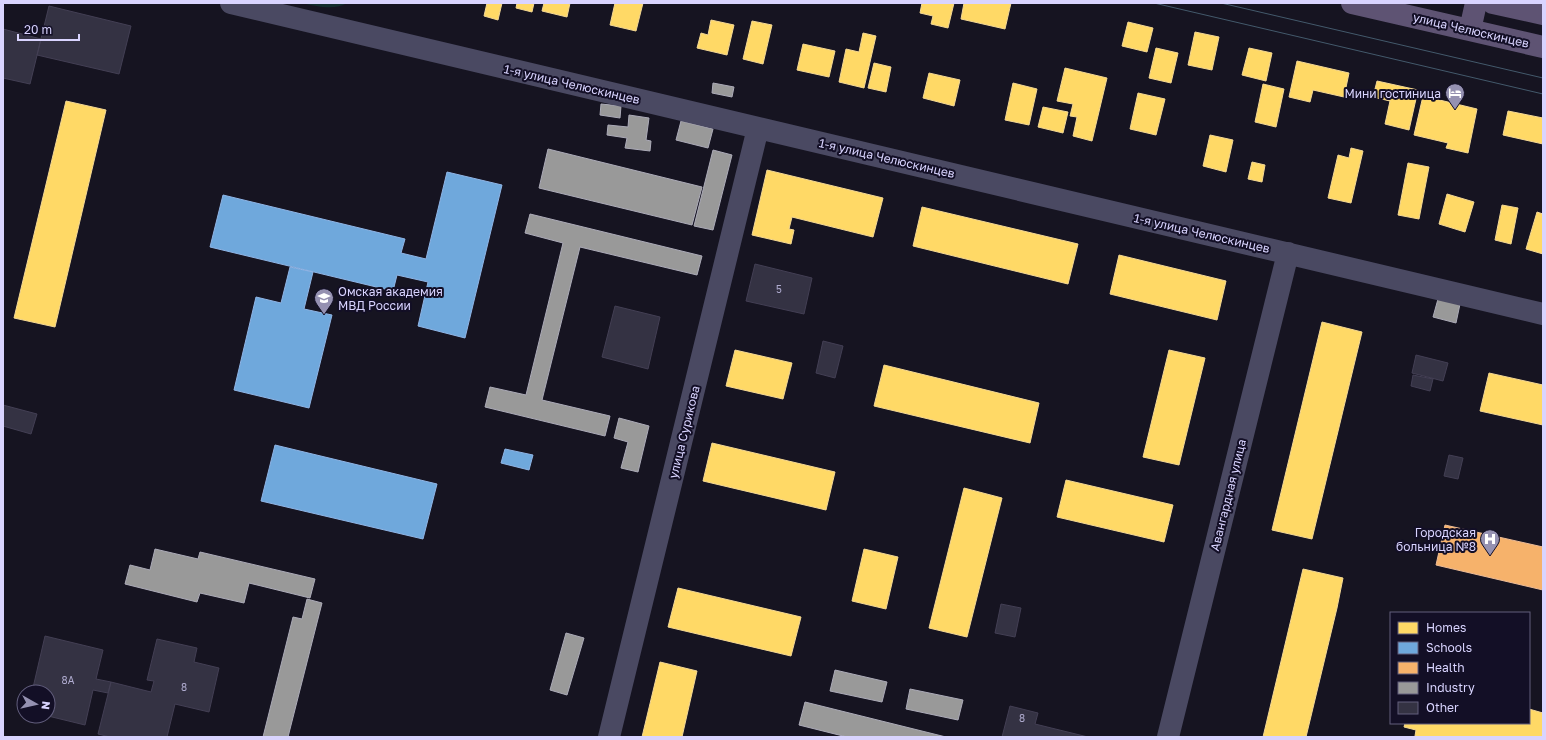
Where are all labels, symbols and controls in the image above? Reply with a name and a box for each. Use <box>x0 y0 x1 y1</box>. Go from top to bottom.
street label: улица Челюскинцев <box>1412 9 1531 51</box>
scale bar <box>18 16 79 42</box>
text: 20 m <box>24 22 52 37</box>
street label: 1-я улица Челюскинцев <box>503 61 642 107</box>
hotel icon: Мини гостиница <box>1444 82 1466 110</box>
place label: Мини гостиница <box>1344 86 1441 101</box>
street label: 1-я улица Челюскинцев <box>818 135 957 181</box>
street label: 1-я улица Челюскинцев <box>1133 210 1272 256</box>
house number: 5 <box>776 283 782 295</box>
place label: Омская академия МВД России <box>338 284 443 313</box>
school or university icon: Омская академия МВД России <box>313 287 335 315</box>
street label: улица Сурикова <box>665 384 703 480</box>
street label: Авангардная улица <box>1207 438 1249 552</box>
place label: Городская больница №8 <box>1396 525 1476 554</box>
hospital icon: Городская больница №8 <box>1479 528 1501 556</box>
legend <box>1390 612 1530 724</box>
text: Homes <box>1426 620 1466 635</box>
text: Schools <box>1426 640 1472 655</box>
text: Health <box>1426 660 1465 675</box>
house number: 8А <box>62 674 75 686</box>
text: Industry <box>1426 680 1475 695</box>
house number: 8 <box>181 681 187 693</box>
north arrow <box>16 684 56 724</box>
text: N <box>39 700 53 711</box>
text: Other <box>1426 700 1459 715</box>
house number: 8 <box>1019 712 1025 724</box>

